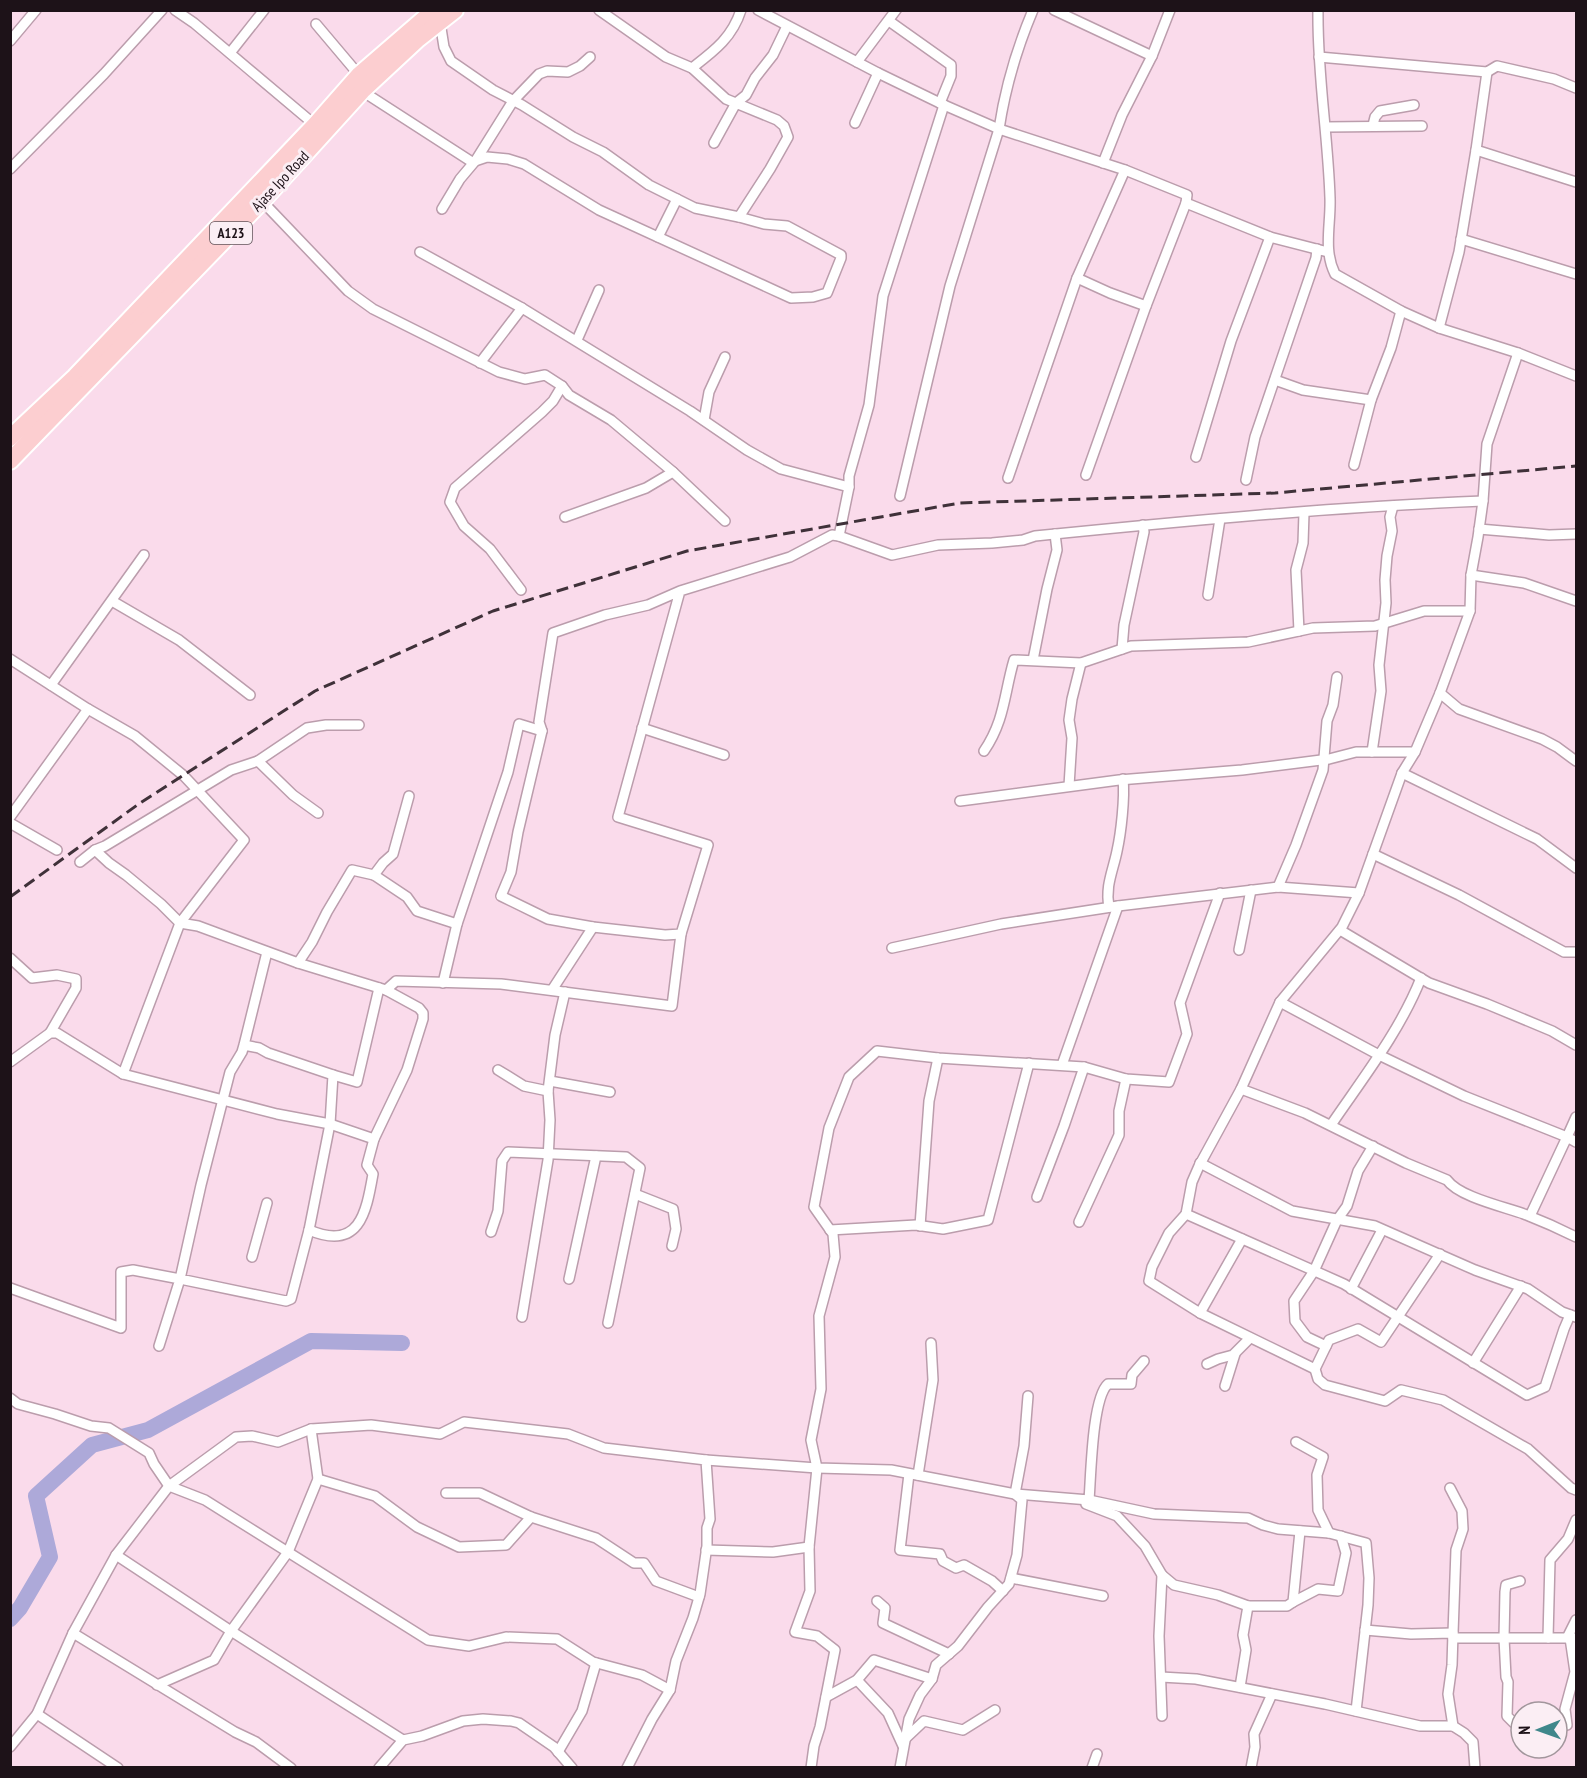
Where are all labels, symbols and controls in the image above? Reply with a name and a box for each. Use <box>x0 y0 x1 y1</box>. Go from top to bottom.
street label: Ajase Ipo Road <box>247 147 313 215</box>
road number: A123 <box>210 222 252 244</box>
north arrow <box>1509 1700 1569 1760</box>
text: N <box>1514 1726 1534 1735</box>

